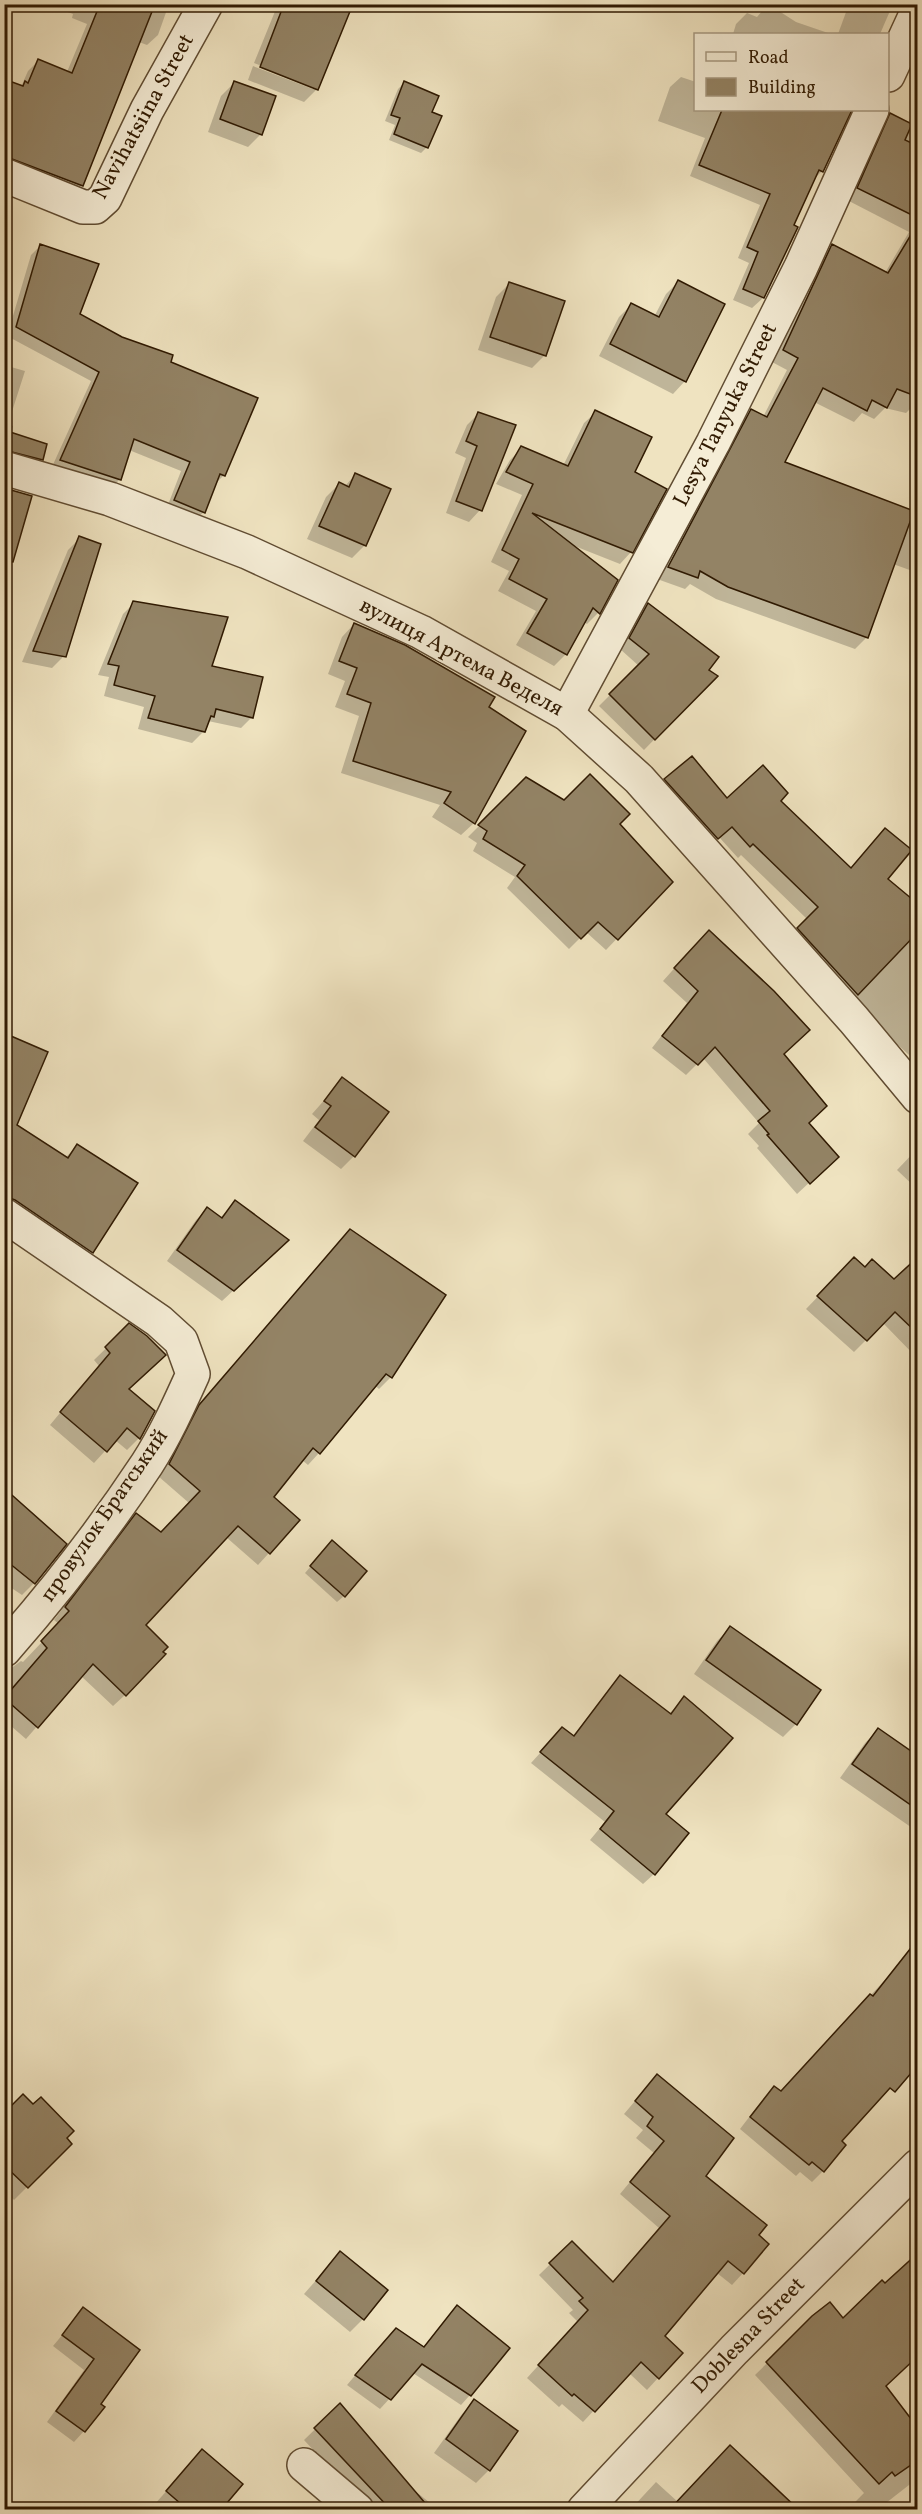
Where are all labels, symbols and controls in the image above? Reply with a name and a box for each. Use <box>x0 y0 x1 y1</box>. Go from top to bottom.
street label: Navihatsiina Street <box>86 28 203 205</box>
legend <box>694 33 889 111</box>
text: Road <box>748 46 789 71</box>
text: Building <box>748 76 816 101</box>
street label: Lesya Tanyuka Street <box>666 318 786 512</box>
street label: вулиця Артема Веделя <box>354 591 568 725</box>
street label: провулок Братський <box>34 1423 176 1609</box>
street label: Doblesna Street <box>685 2270 813 2401</box>

